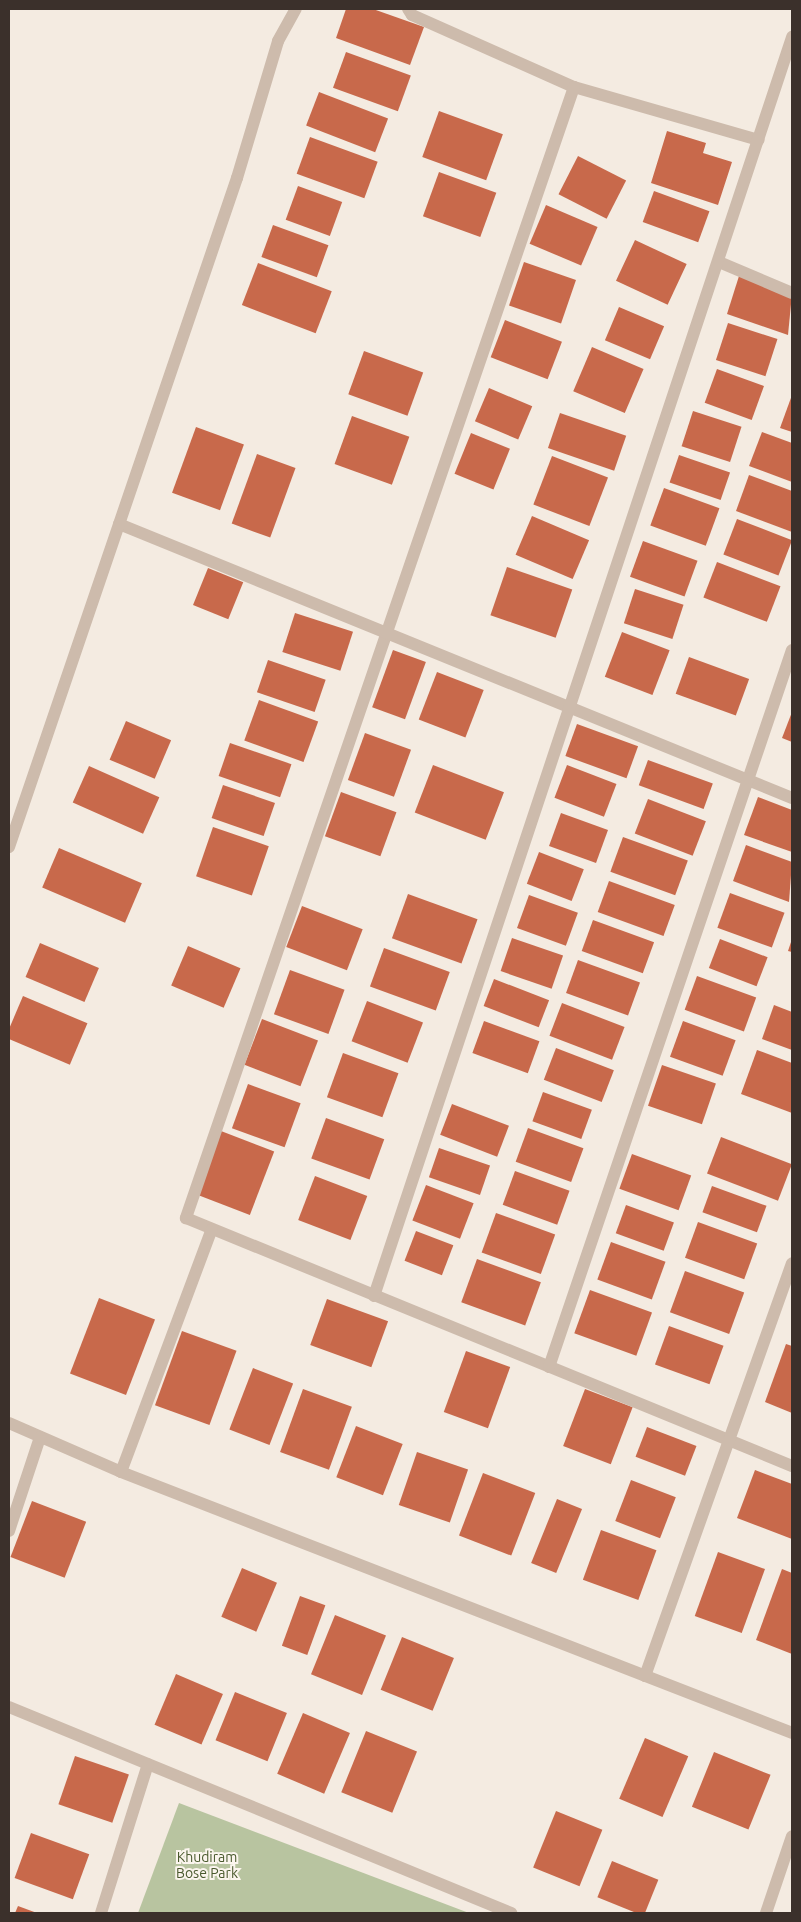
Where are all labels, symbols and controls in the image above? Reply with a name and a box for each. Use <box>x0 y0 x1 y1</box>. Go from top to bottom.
park label: Khudiram Bose Park <box>176 1849 238 1881</box>

